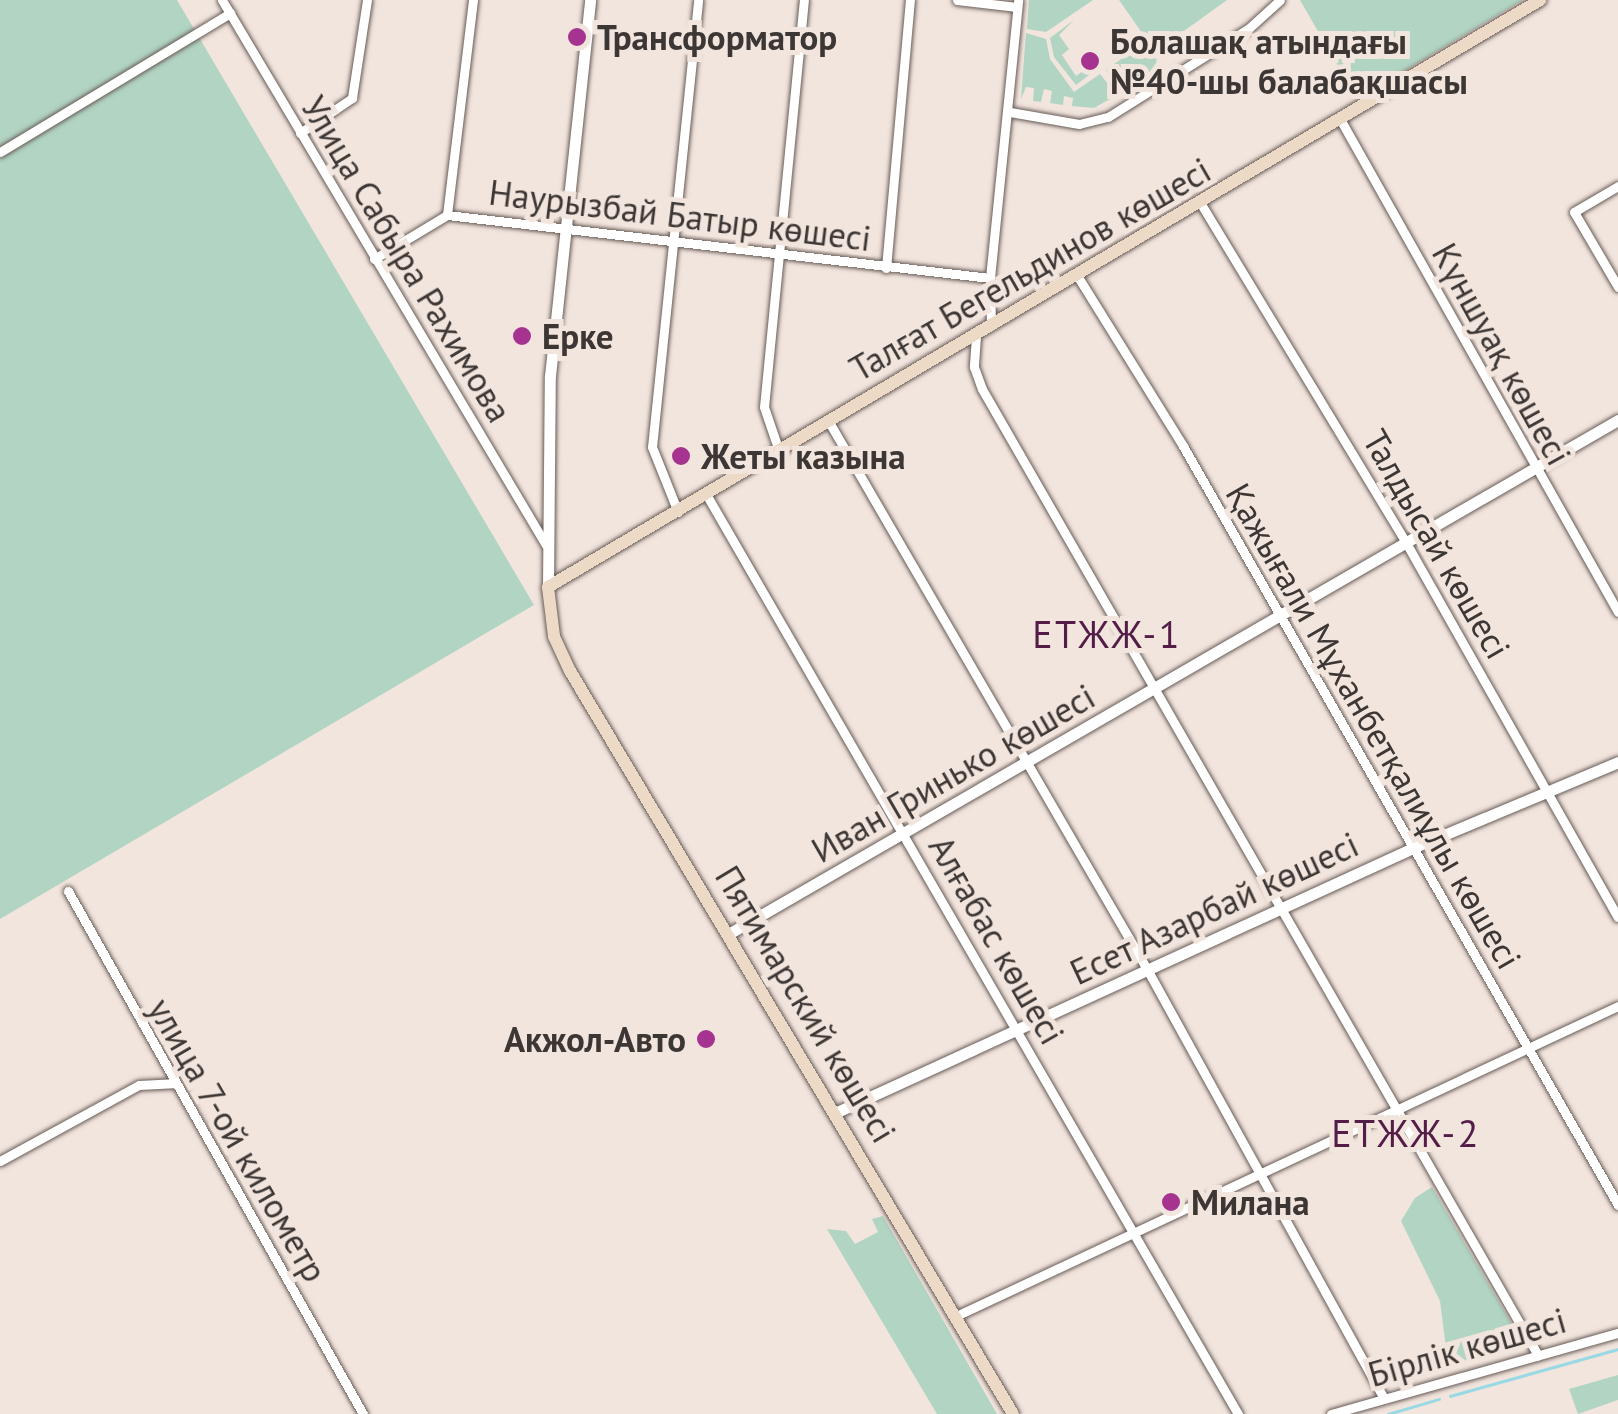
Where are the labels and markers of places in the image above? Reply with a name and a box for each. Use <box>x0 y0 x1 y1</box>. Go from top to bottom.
place label: Трансформатор <box>597 16 837 58</box>
place label: Болашақ атындағы №40-шы балабақшасы <box>1110 20 1468 102</box>
marker: Трансформатор <box>566 26 588 48</box>
marker: Болашақ атындағы №40-шы балабақшасы <box>1079 50 1101 72</box>
place label: Ерке <box>542 315 614 357</box>
marker: Ерке <box>511 325 533 347</box>
place label: Жеты казына <box>701 435 906 477</box>
marker: Жеты казына <box>670 445 692 467</box>
place label: Акжол-Авто <box>504 1018 686 1060</box>
marker: Акжол-Авто <box>695 1028 717 1050</box>
place label: Милана <box>1191 1181 1310 1223</box>
marker: Милана <box>1160 1191 1182 1213</box>

